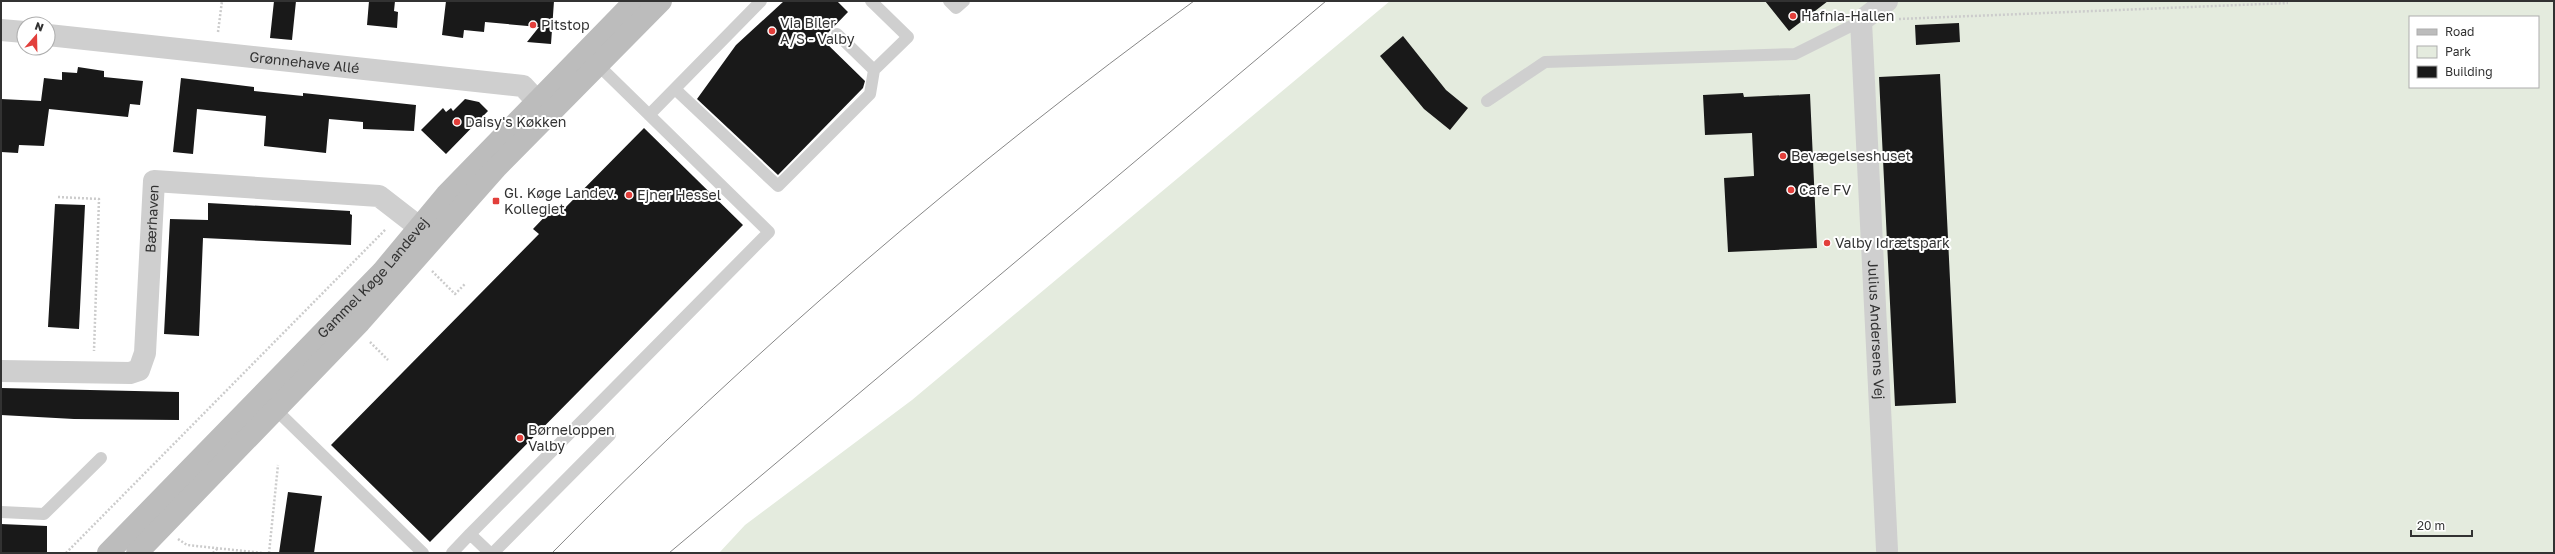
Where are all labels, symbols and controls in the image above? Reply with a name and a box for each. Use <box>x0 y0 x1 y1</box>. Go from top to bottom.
place label: Hafnia-Hallen <box>1801 7 1894 24</box>
marker: Hafnia-Hallen <box>1788 11 1798 21</box>
place label: Via Biler A/S - Valby <box>780 14 855 47</box>
north arrow <box>16 16 56 56</box>
place label: Pitstop <box>541 16 590 33</box>
legend <box>2409 16 2539 88</box>
text: N <box>33 19 46 34</box>
marker: Pitstop <box>528 20 538 30</box>
text: Road <box>2445 24 2474 39</box>
marker: Via Biler A/S - Valby <box>767 26 777 36</box>
text: Park <box>2445 44 2471 59</box>
street label: Grønnehave Allé <box>249 48 360 76</box>
text: Building <box>2445 64 2493 79</box>
place label: Daisy's Køkken <box>465 113 566 130</box>
marker: Daisy's Køkken <box>452 117 462 127</box>
place label: Bevægelseshuset <box>1791 147 1911 164</box>
marker: Bevægelseshuset <box>1778 151 1788 161</box>
place label: Cafe FV <box>1799 181 1852 198</box>
street label: Bærhaven <box>141 184 162 253</box>
place label: Gl. Køge Landev. Kollegiet <box>504 184 617 217</box>
marker: Cafe FV <box>1786 185 1796 195</box>
place label: Ejner Hessel <box>637 186 721 203</box>
marker: Ejner Hessel <box>624 190 634 200</box>
marker: Gl. Køge Landev. Kollegiet <box>491 196 501 206</box>
street label: Gammel Køge Landevej <box>313 214 432 341</box>
place label: Valby Idrætspark <box>1835 234 1950 251</box>
marker: Valby Idrætspark <box>1822 238 1832 248</box>
street label: Julius Andersens Vej <box>1865 260 1889 400</box>
place label: Børneloppen Valby <box>528 421 615 454</box>
marker: Børneloppen Valby <box>515 433 525 443</box>
scale bar <box>2411 512 2472 538</box>
text: 20 m <box>2417 518 2445 533</box>

